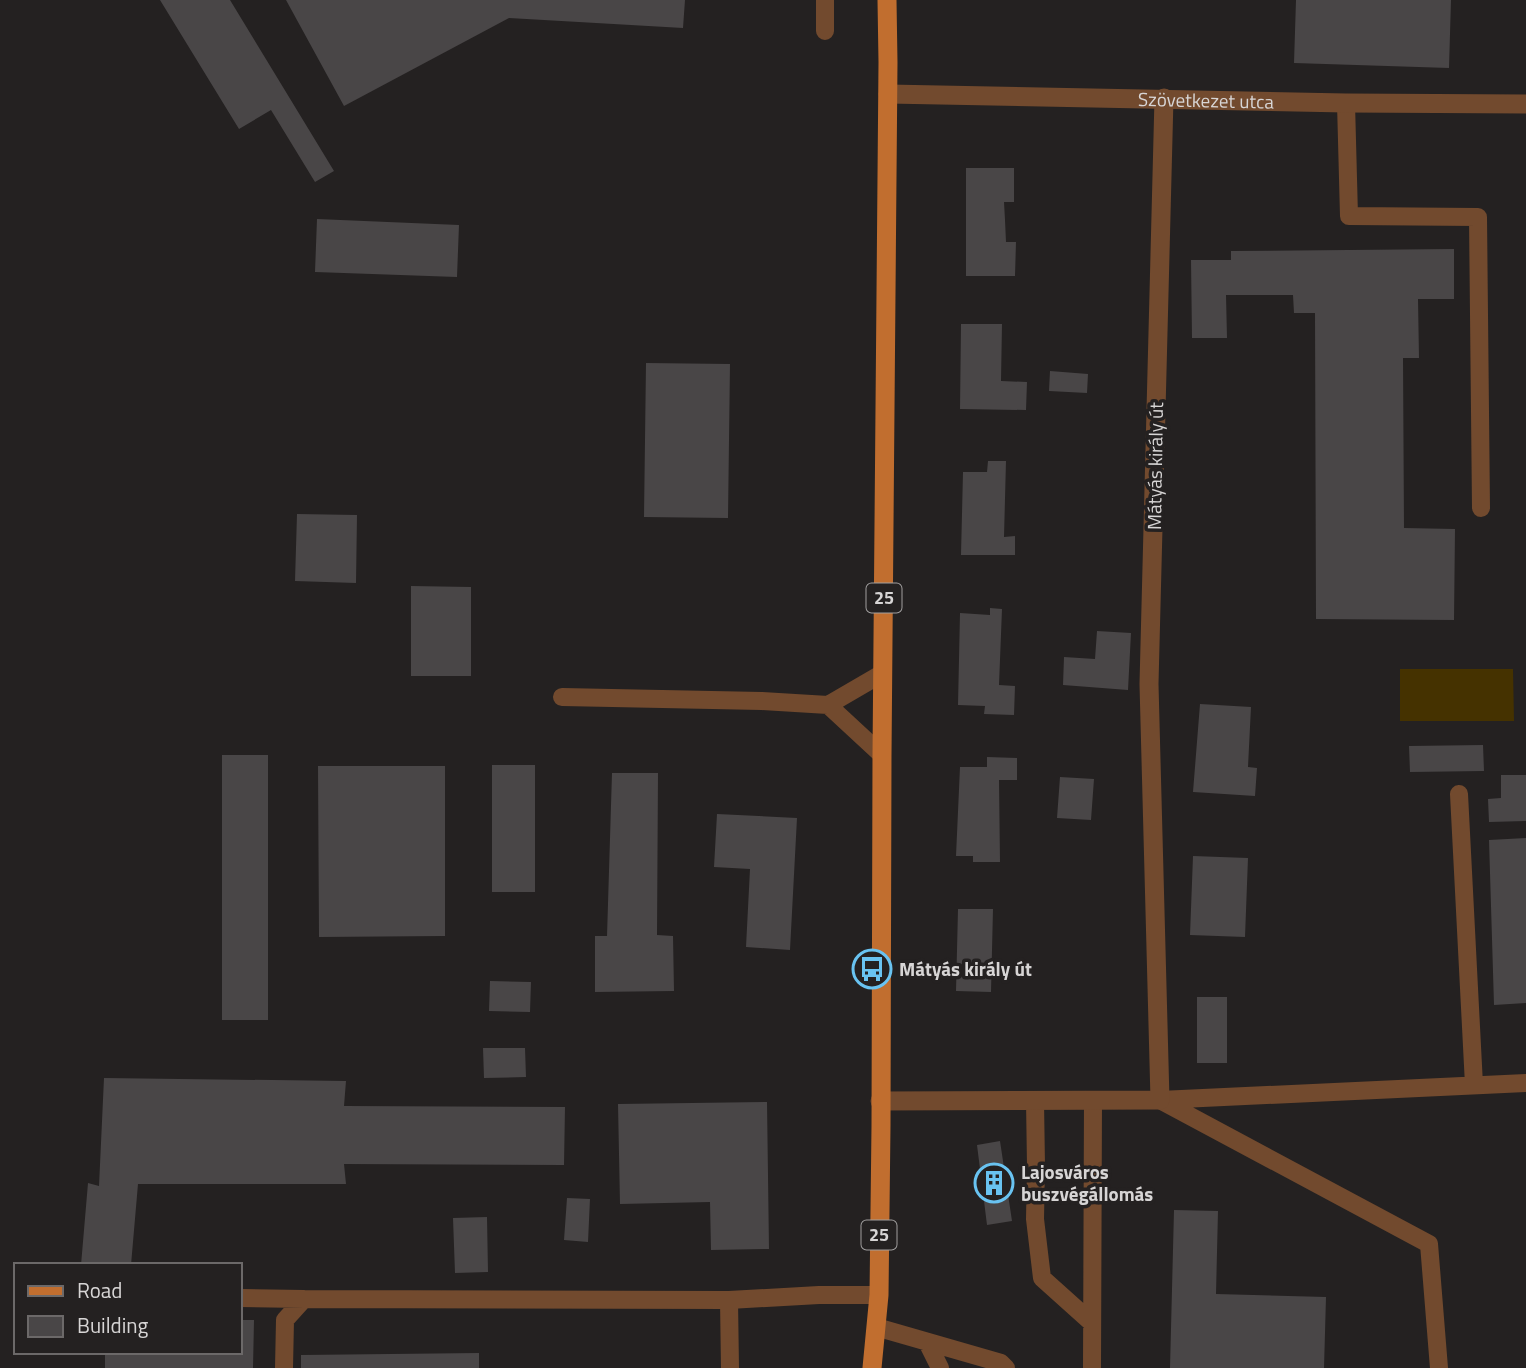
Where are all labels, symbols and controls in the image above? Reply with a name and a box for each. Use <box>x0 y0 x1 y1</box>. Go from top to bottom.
street label: Szövetkezet utca <box>1138 84 1275 116</box>
street label: Mátyás király út <box>1139 402 1170 530</box>
road number: 25 <box>866 584 902 612</box>
bus stop icon: Mátyás király út <box>851 948 893 990</box>
place label: Mátyás király út <box>899 954 1032 983</box>
place label: Lajosváros buszvégállomás <box>1021 1157 1153 1208</box>
building icon: Lajosváros buszvégállomás <box>973 1162 1015 1204</box>
road number: 25 <box>862 1220 896 1250</box>
legend <box>14 1263 242 1354</box>
text: Road <box>77 1274 122 1306</box>
text: Building <box>77 1309 149 1341</box>

